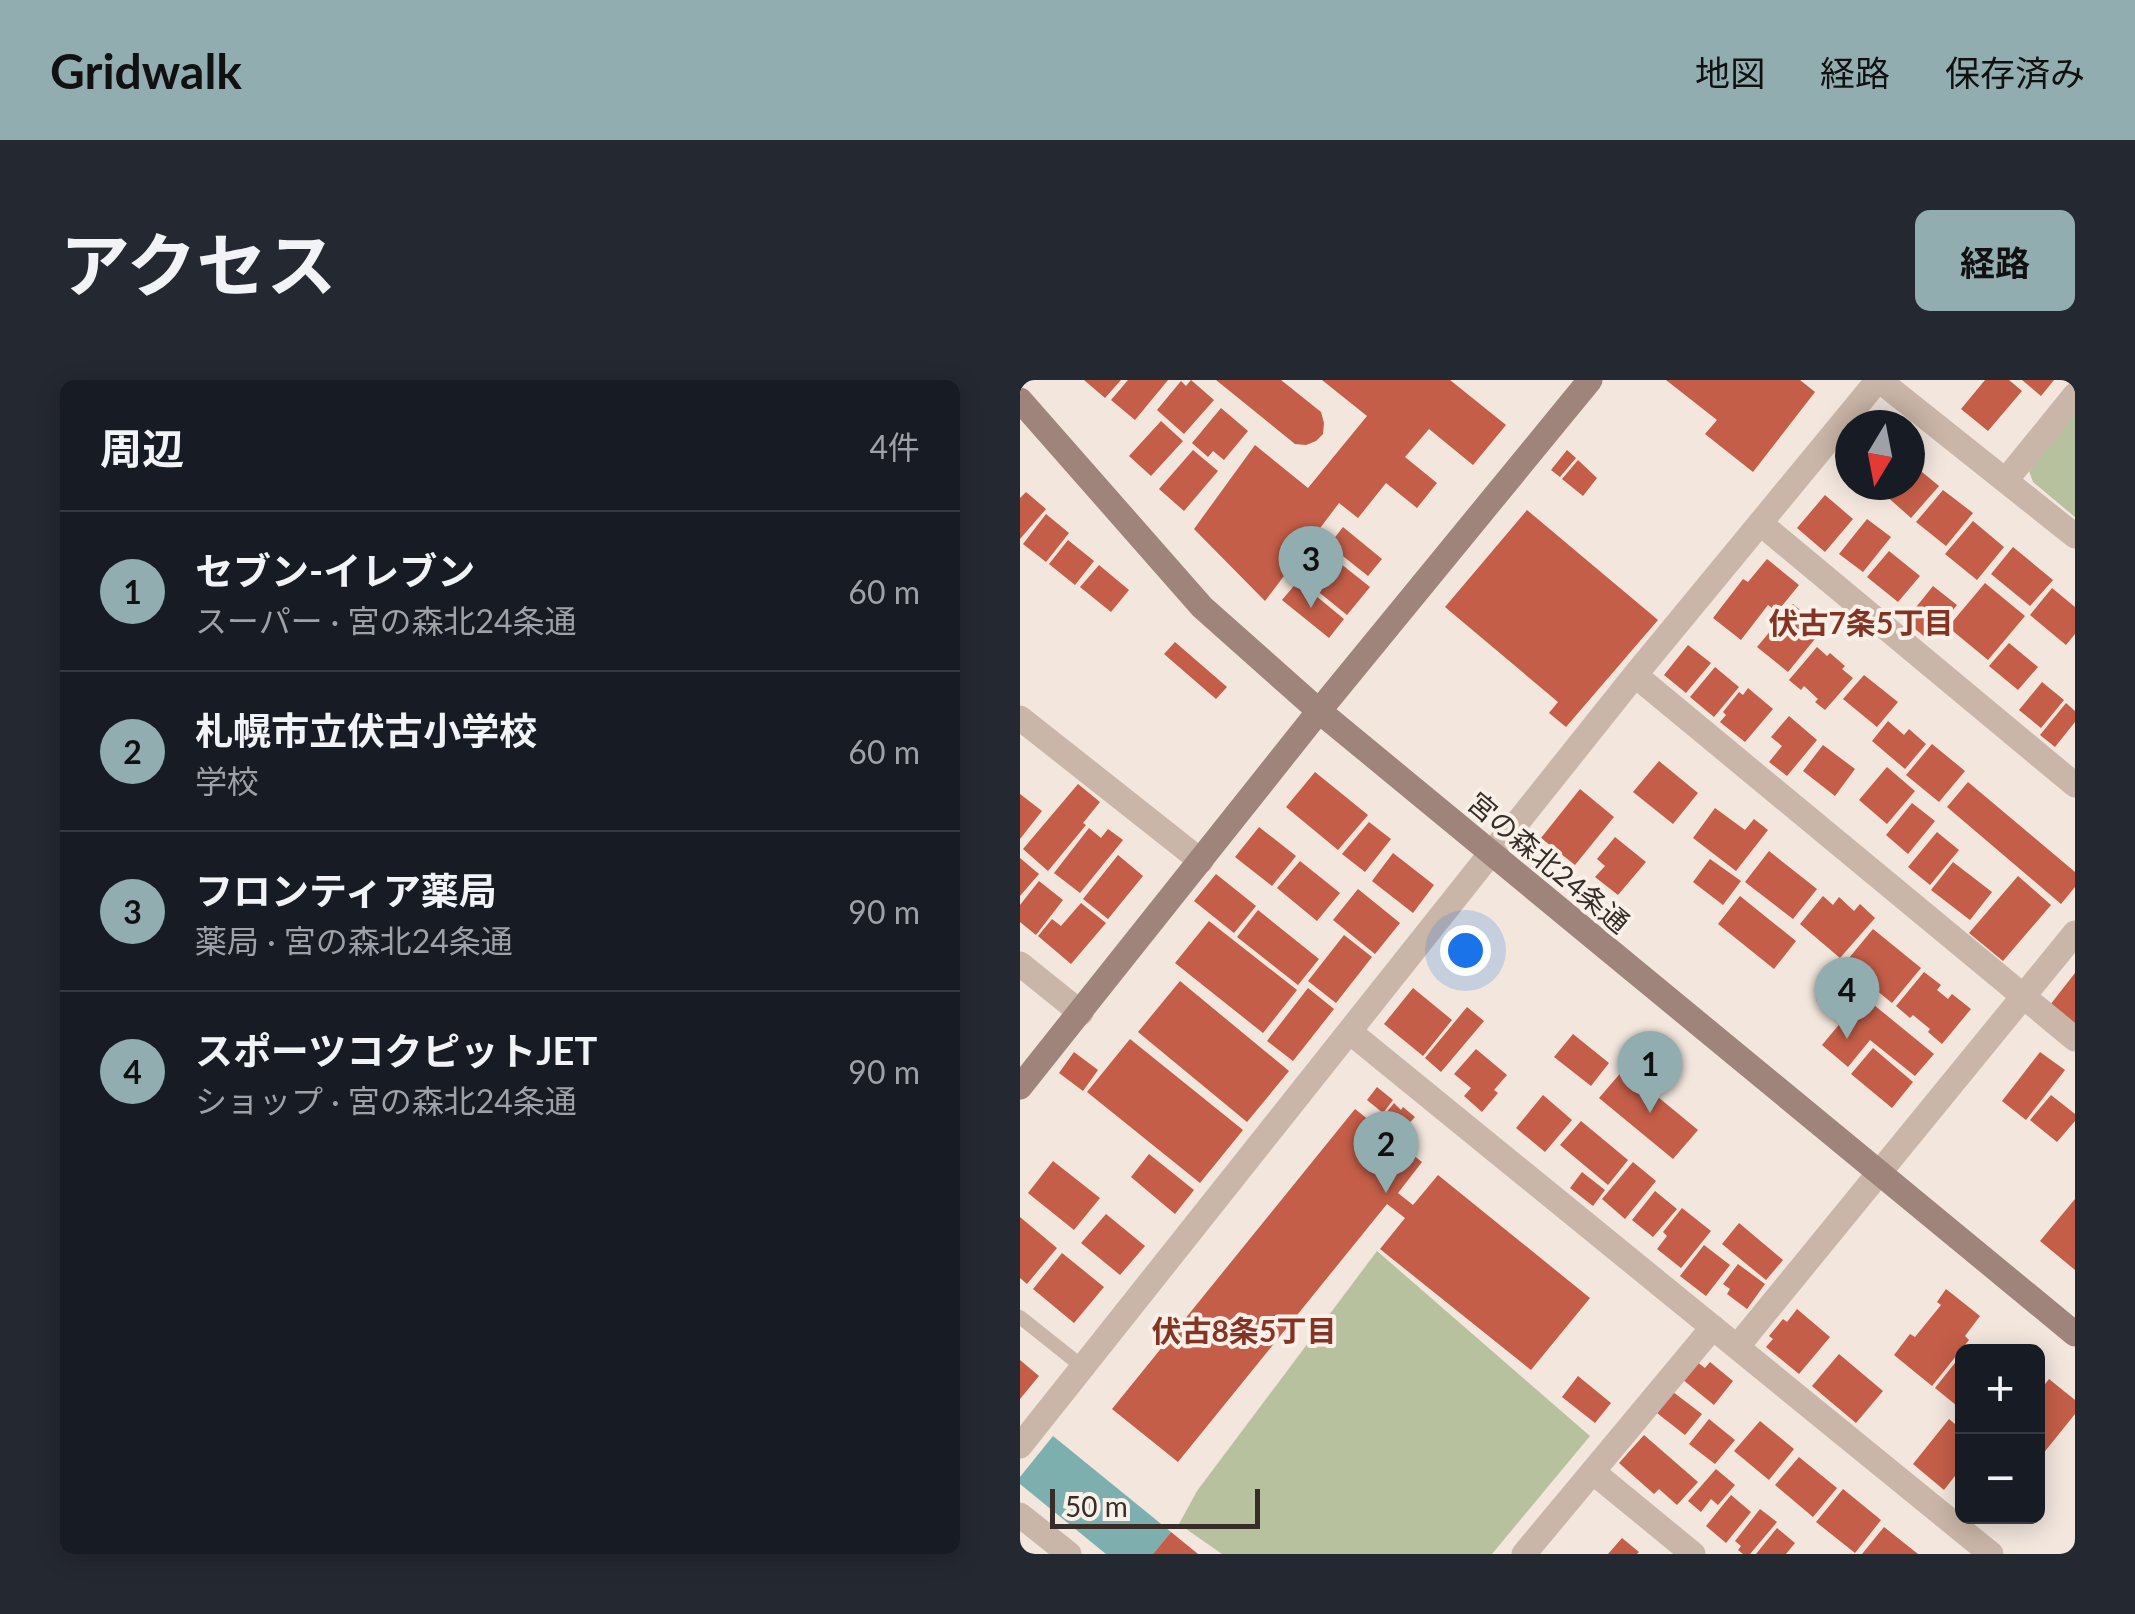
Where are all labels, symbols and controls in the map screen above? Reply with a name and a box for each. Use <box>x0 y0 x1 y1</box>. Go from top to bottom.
text: Gridwalk <box>50 42 242 99</box>
text: 地図 <box>1695 51 1765 93</box>
text: 経路 <box>1820 51 1890 93</box>
text: 保存済み <box>1945 51 2085 93</box>
button: 経路 <box>1915 210 2075 311</box>
text: アクセス <box>60 222 337 306</box>
north arrow <box>1835 410 1925 500</box>
text: 周辺 <box>100 423 184 473</box>
text: 4件 <box>869 427 920 466</box>
pin: 3 <box>1278 526 1344 608</box>
text: セブン-イレブン <box>195 547 475 593</box>
text: 1 <box>123 572 142 611</box>
text: 60 m <box>848 572 920 611</box>
text: スーパー · 宮の森北24条通 <box>195 601 577 640</box>
district label: 伏古7条5丁目 <box>1769 604 1953 640</box>
text: 札幌市立伏古小学校 <box>195 707 537 753</box>
text: 2 <box>123 732 142 771</box>
text: 60 m <box>848 732 920 771</box>
text: 学校 <box>195 761 259 800</box>
street label: 宮の森北24条通 <box>1461 785 1637 939</box>
text: フロンティア薬局 <box>195 867 497 913</box>
text: 3 <box>123 892 142 931</box>
text: 90 m <box>848 892 920 931</box>
text: 薬局 · 宮の森北24条通 <box>195 921 513 960</box>
your location <box>1440 925 1491 976</box>
pin: 4 <box>1814 956 1880 1039</box>
text: スポーツコクピットJET <box>195 1027 597 1073</box>
pin: 1 <box>1618 1030 1682 1113</box>
text: 4 <box>123 1052 142 1091</box>
text: 90 m <box>848 1052 920 1091</box>
text: ショップ · 宮の森北24条通 <box>195 1081 577 1120</box>
pin: 2 <box>1354 1110 1418 1193</box>
district label: 伏古8条5丁目 <box>1152 1312 1336 1348</box>
map controls <box>1955 1344 2045 1524</box>
button: + <box>1955 1344 2045 1434</box>
button: − <box>1955 1434 2045 1524</box>
scale bar <box>1050 1484 1260 1528</box>
text: 50 m <box>1065 1489 1128 1523</box>

